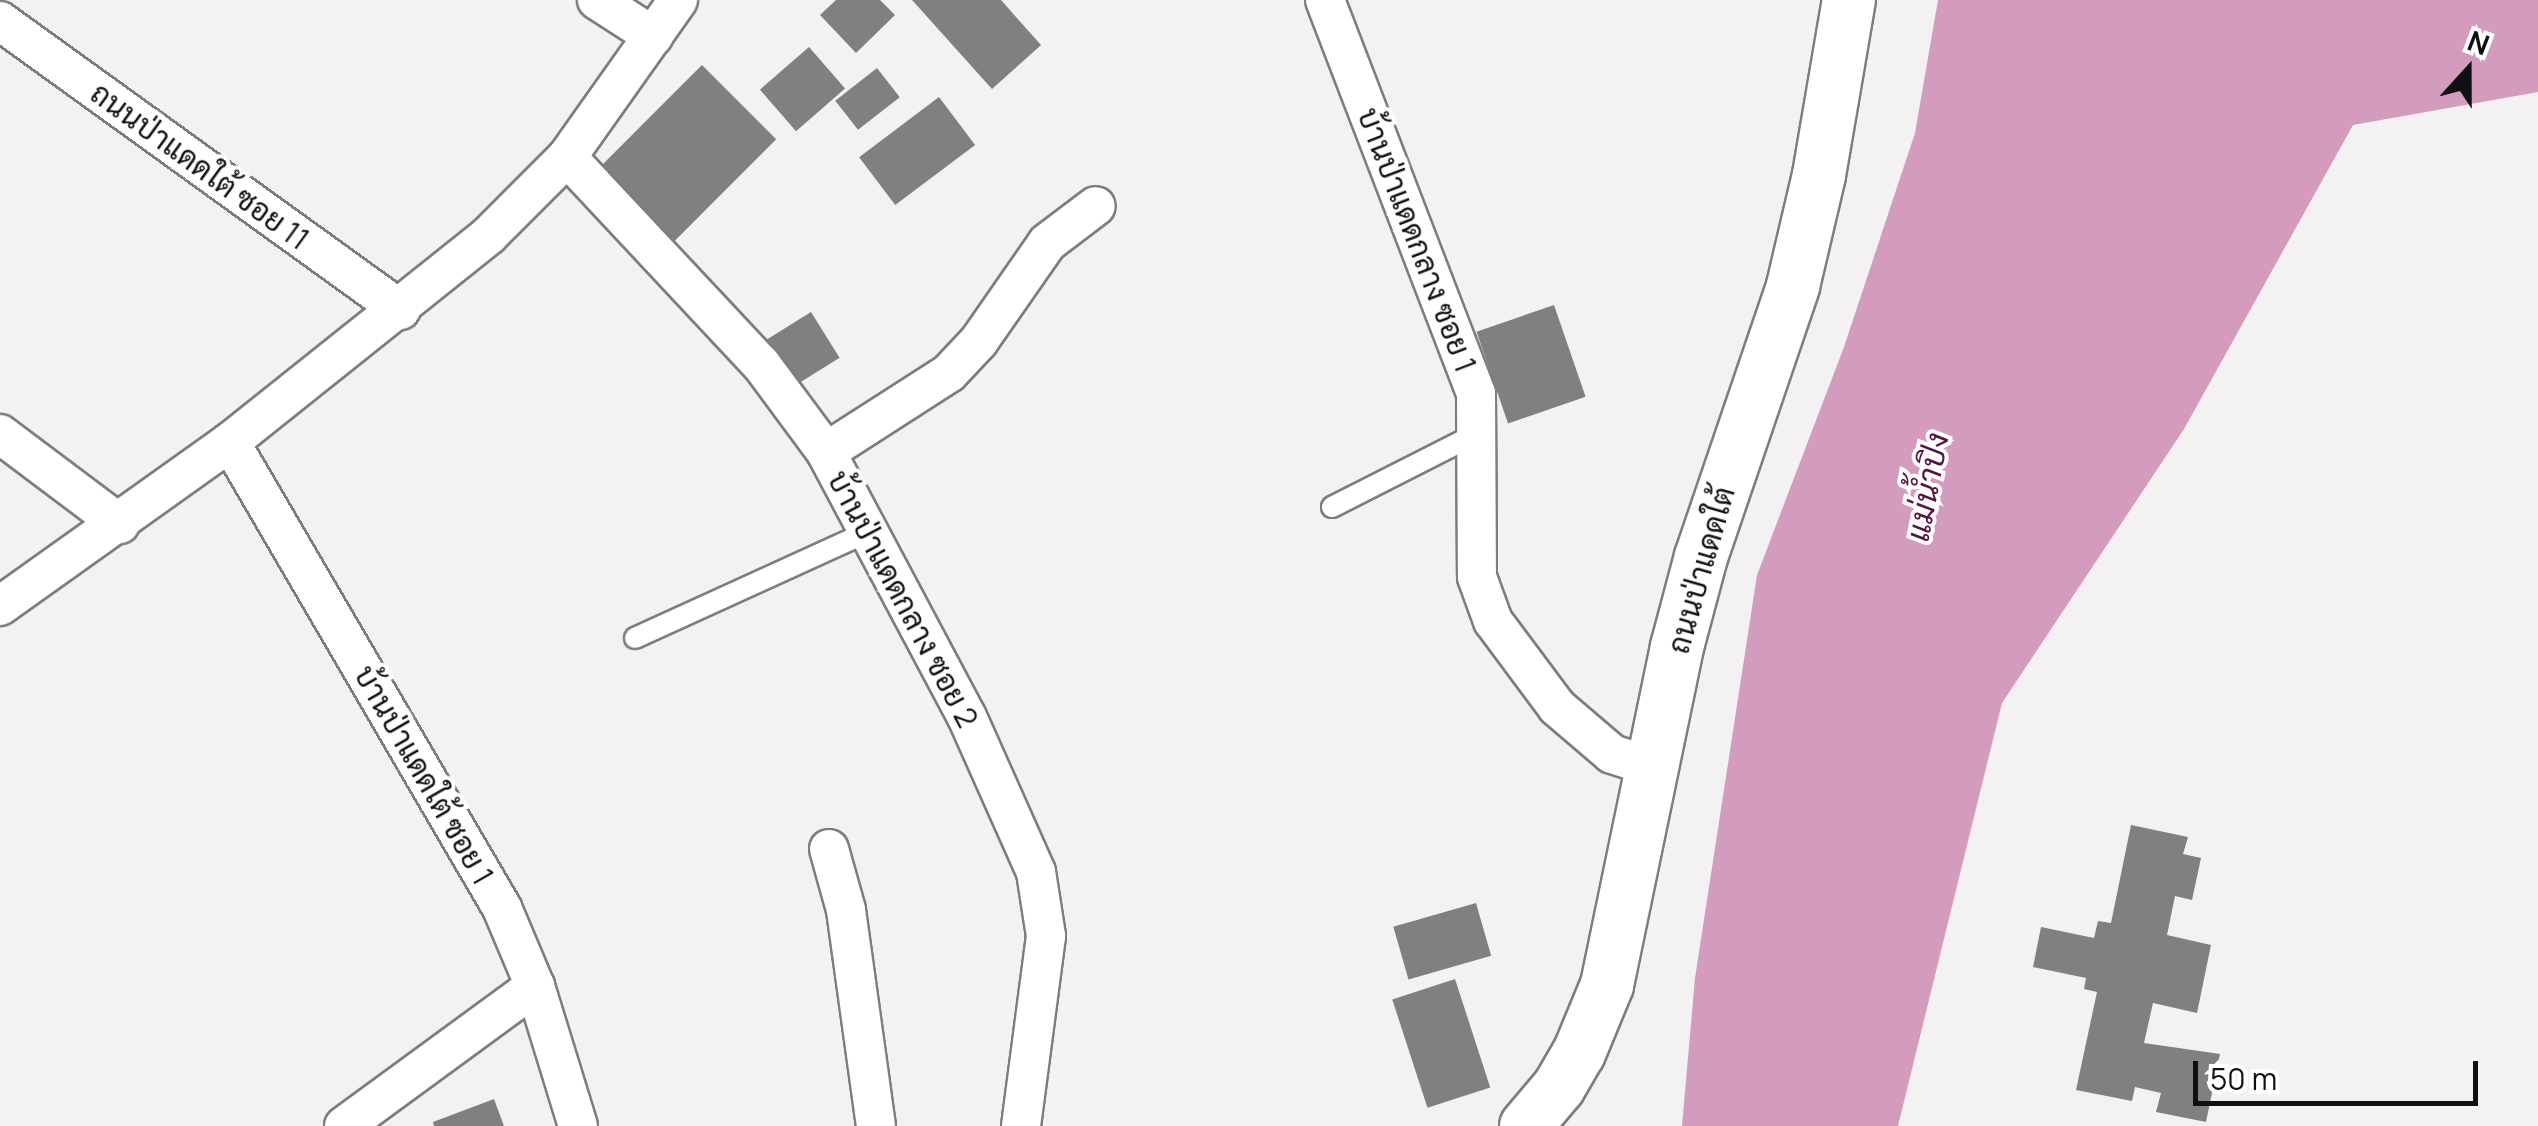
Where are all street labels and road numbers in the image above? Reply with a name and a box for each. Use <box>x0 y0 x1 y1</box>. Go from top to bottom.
street label: ถนนป่าแดดใต้ ซอย 11 <box>84 75 316 257</box>
street label: บ้านป่าแดดกลาง ซอย 1 <box>1350 103 1484 377</box>
street label: บ้านป่าแดดกลาง ซอย 2 <box>820 465 986 733</box>
street label: ถนนป่าแดดใต้ <box>1660 482 1742 658</box>
street label: บ้านป่าแดดใต้ ซอย 1 <box>347 659 501 891</box>

